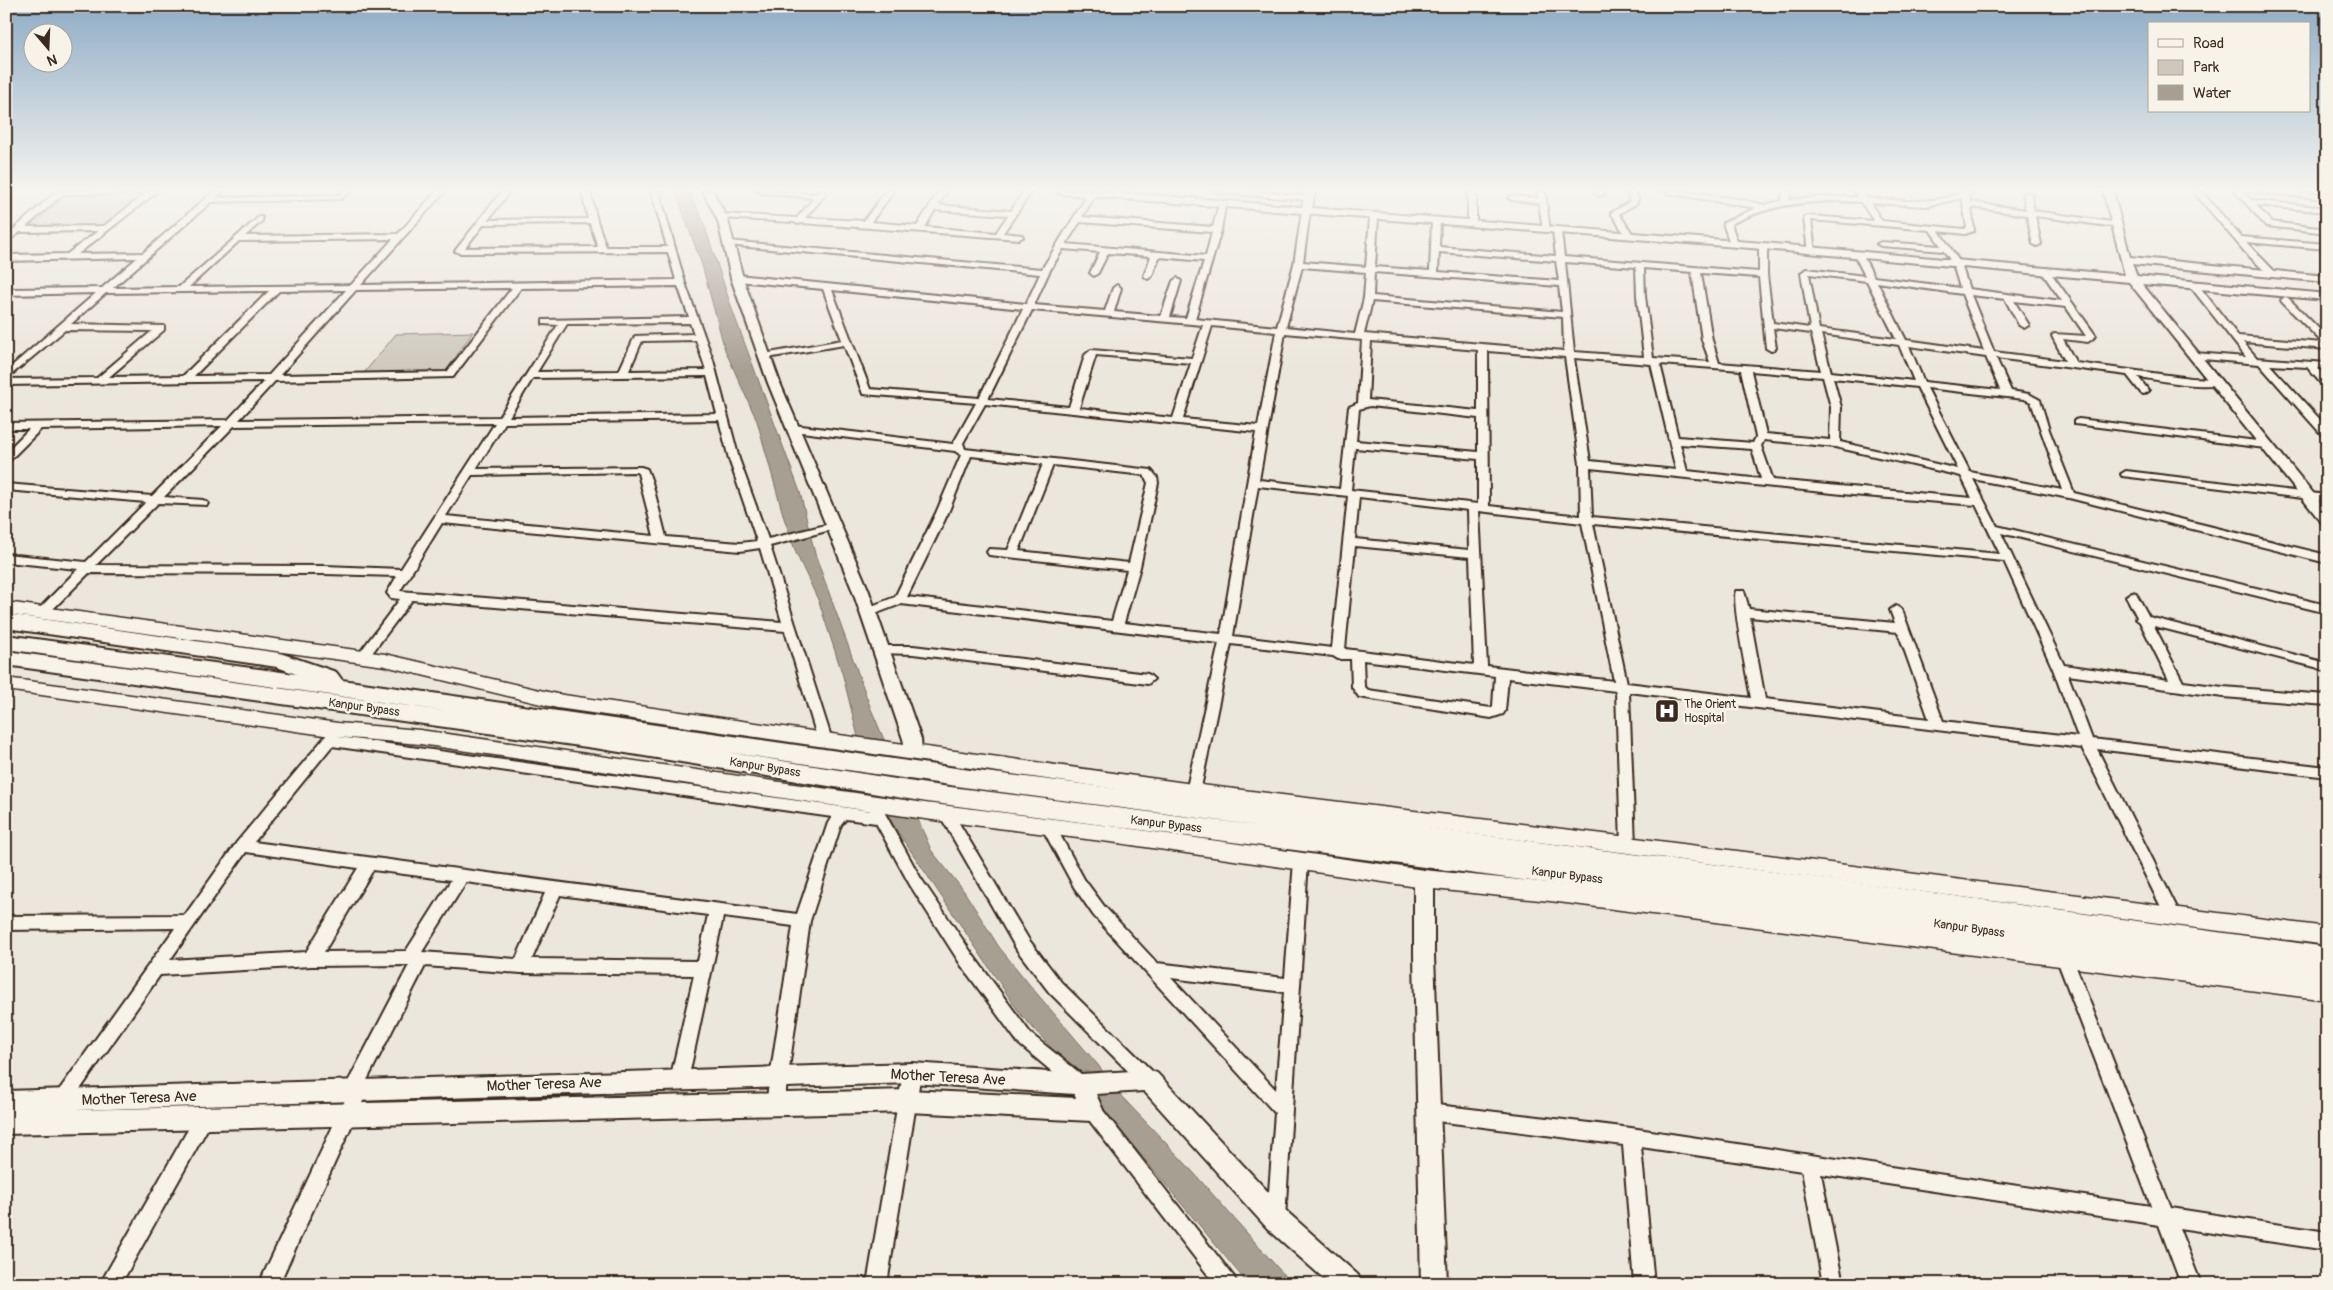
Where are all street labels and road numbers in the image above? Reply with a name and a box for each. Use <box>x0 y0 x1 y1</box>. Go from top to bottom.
street label: Kanpur Bypass <box>327 695 401 720</box>
street label: Kanpur Bypass <box>728 754 802 781</box>
street label: Kanpur Bypass <box>1129 813 1203 836</box>
street label: Kanpur Bypass <box>1530 864 1604 887</box>
street label: Kanpur Bypass <box>1932 916 2006 941</box>
street label: Mother Teresa Ave <box>890 1065 1007 1090</box>
street label: Mother Teresa Ave <box>486 1073 602 1096</box>
street label: Mother Teresa Ave <box>81 1087 197 1110</box>

